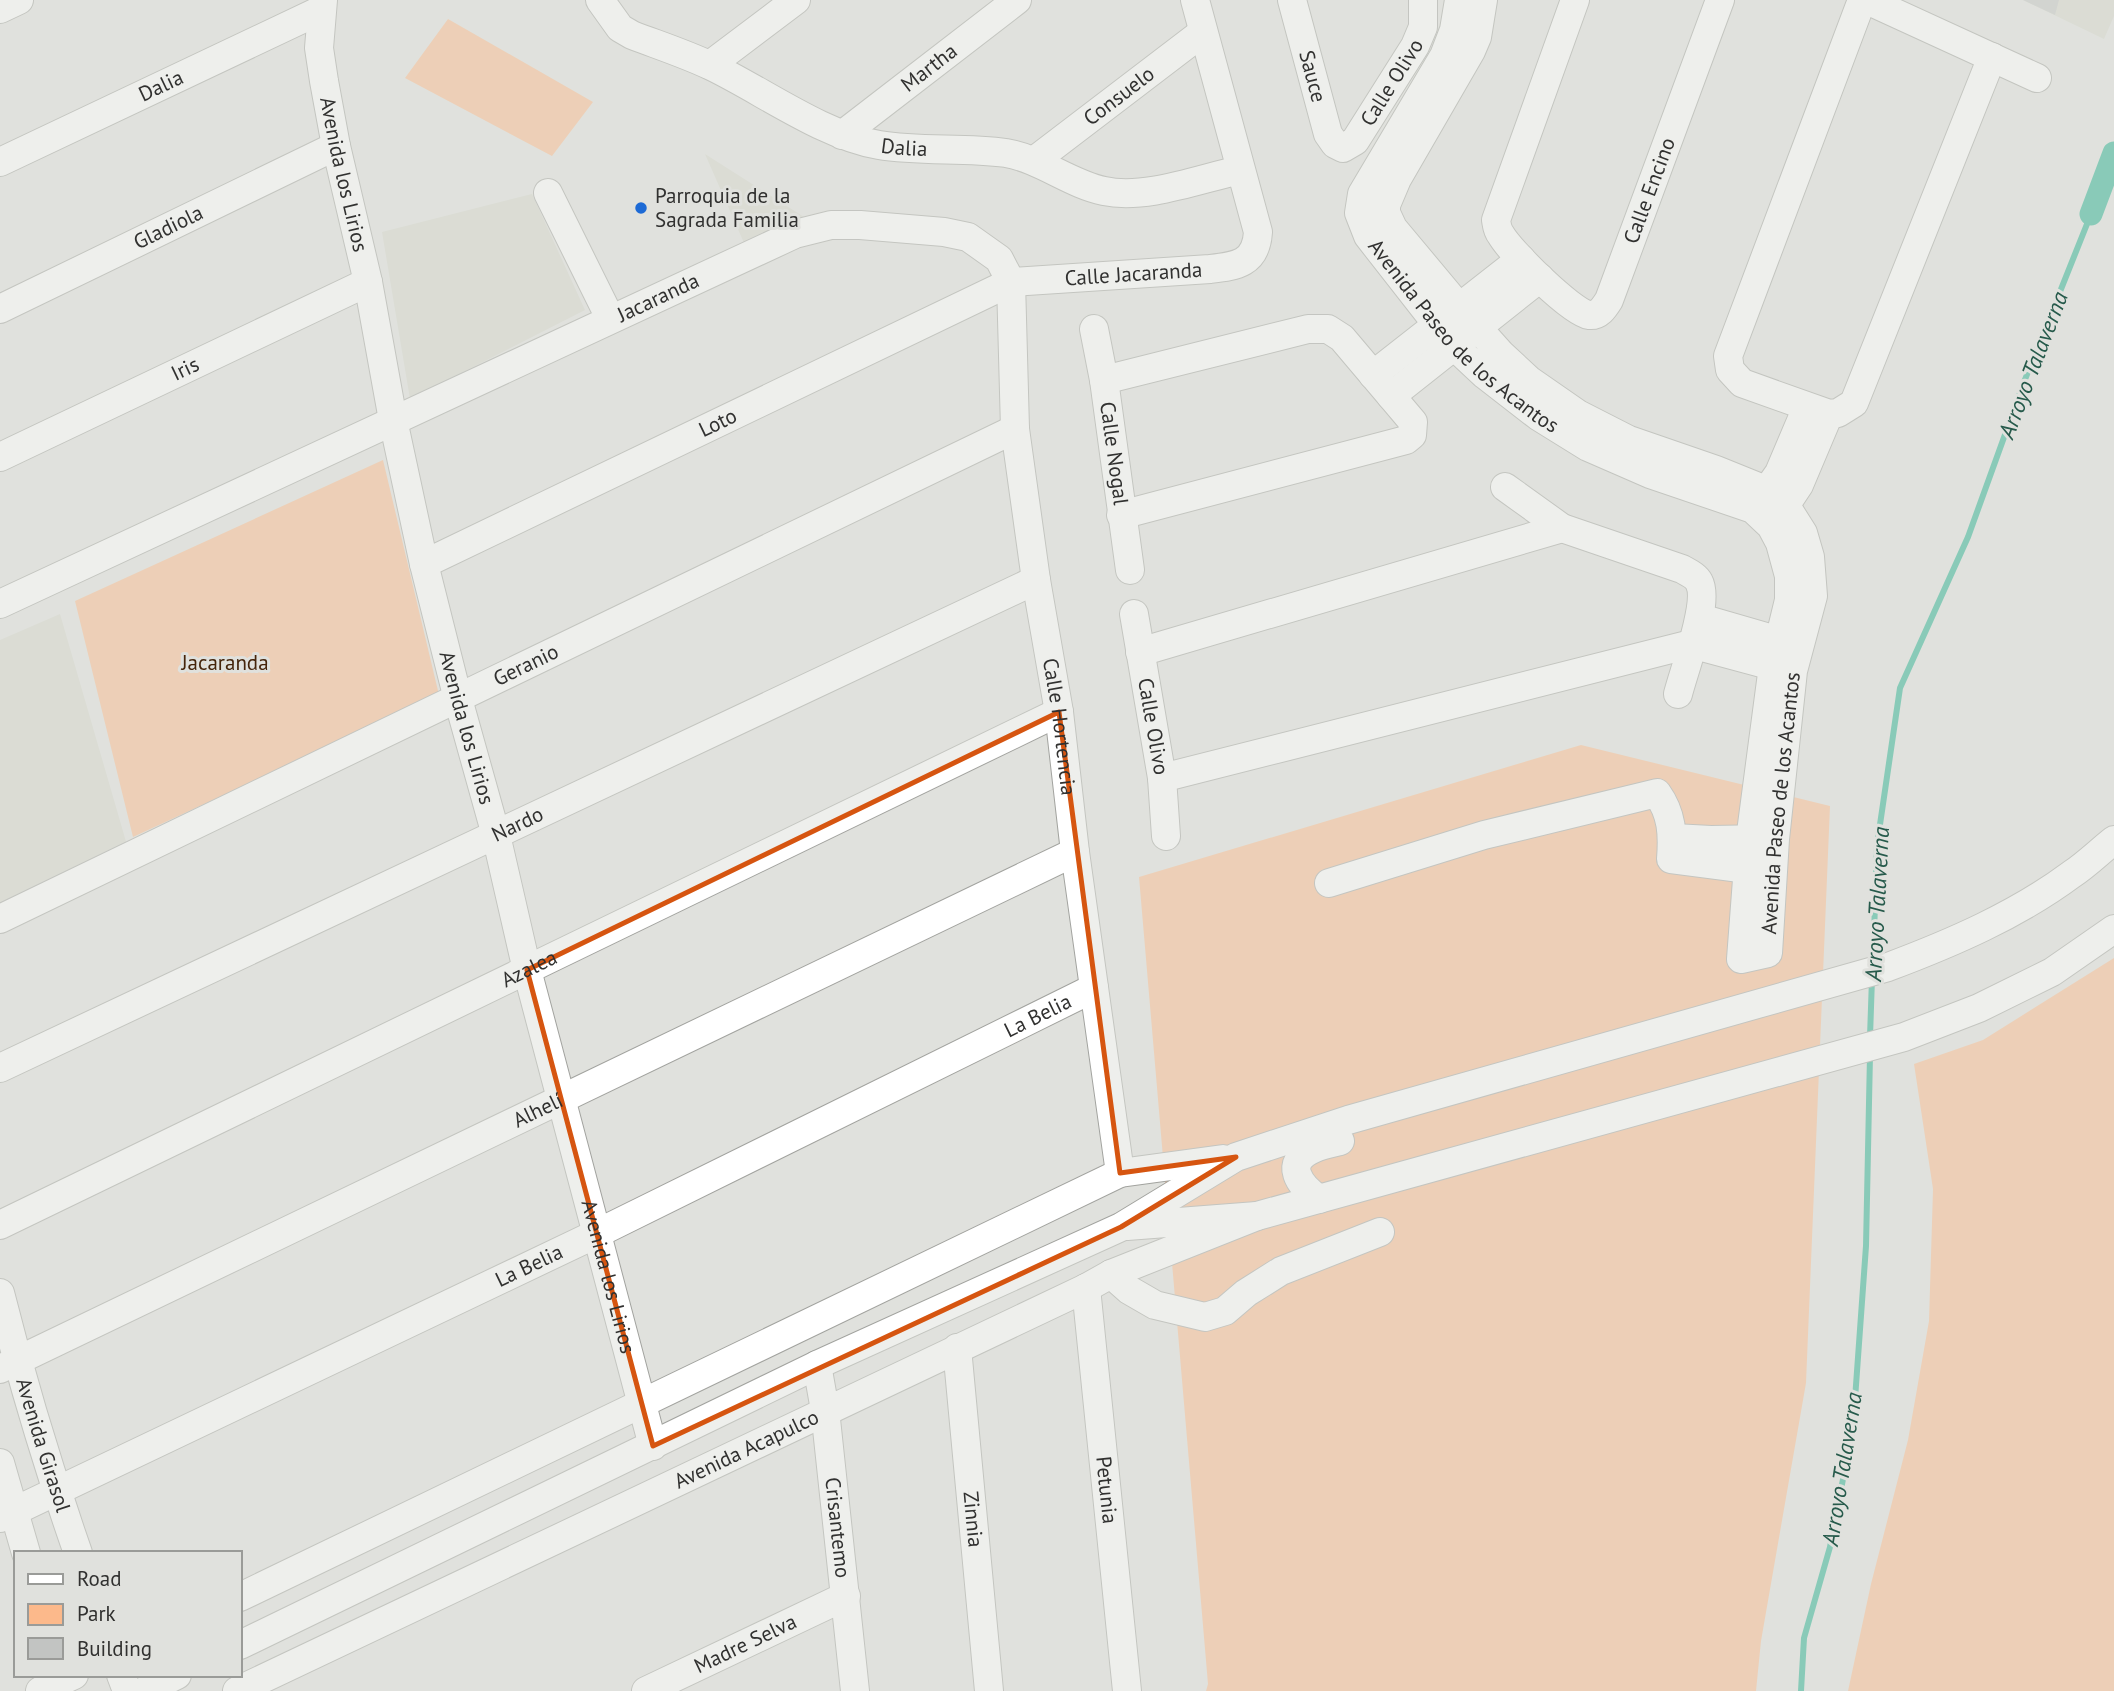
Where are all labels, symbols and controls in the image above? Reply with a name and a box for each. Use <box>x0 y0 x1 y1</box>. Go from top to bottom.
street label: Calle Olivo <box>1354 35 1429 131</box>
street label: Martha <box>895 37 962 98</box>
street label: Sauce <box>1293 47 1333 105</box>
street label: Consuelo <box>1078 60 1160 131</box>
street label: Dalia <box>134 63 187 107</box>
street label: Avenida los Lirios <box>314 95 374 254</box>
street label: Dalia <box>879 132 928 162</box>
street label: Calle Encino <box>1617 134 1681 247</box>
place label: Parroquia de la Sagrada Familia <box>655 182 799 233</box>
street label: Gladiola <box>129 199 207 255</box>
marker: Parroquia de la Sagrada Familia <box>633 200 649 216</box>
street label: Avenida Paseo de los Acantos <box>1362 233 1564 439</box>
street label: Calle Jacaranda <box>1064 256 1203 291</box>
street label: Jacaranda <box>612 267 703 328</box>
water label: Arroyo Talaverna <box>1991 287 2074 443</box>
street label: Iris <box>167 350 203 387</box>
street label: Calle Nogal <box>1094 400 1135 507</box>
street label: Loto <box>694 402 741 443</box>
street label: Geranio <box>489 637 563 692</box>
street label: Avenida los Lirios <box>433 648 501 807</box>
park label: Jacaranda <box>180 649 269 676</box>
street label: Calle Hortencia <box>1037 656 1082 797</box>
street label: Avenida Paseo de los Acantos <box>1755 671 1806 935</box>
street label: Calle Olivo <box>1132 676 1175 777</box>
street label: Nardo <box>487 800 548 848</box>
water label: Arroyo Talaverna <box>1858 826 1895 983</box>
street label: Azalea <box>497 943 561 993</box>
street label: La Belia <box>1000 987 1076 1043</box>
street label: Alhelí <box>508 1086 568 1133</box>
street label: Avenida los Lirios <box>575 1197 642 1356</box>
street label: La Belia <box>491 1238 567 1293</box>
street label: Avenida Girasol <box>10 1375 77 1515</box>
water label: Arroyo Talaverna <box>1815 1390 1868 1549</box>
street label: Avenida Acapulco <box>670 1403 823 1495</box>
street label: Petunia <box>1090 1455 1124 1525</box>
street label: Crisantemo <box>819 1476 857 1579</box>
street label: Zinnia <box>957 1490 990 1548</box>
legend <box>14 1551 242 1677</box>
text: Road <box>77 1565 121 1592</box>
text: Park <box>77 1600 116 1627</box>
street label: Madre Selva <box>690 1607 801 1679</box>
text: Building <box>77 1635 152 1662</box>

